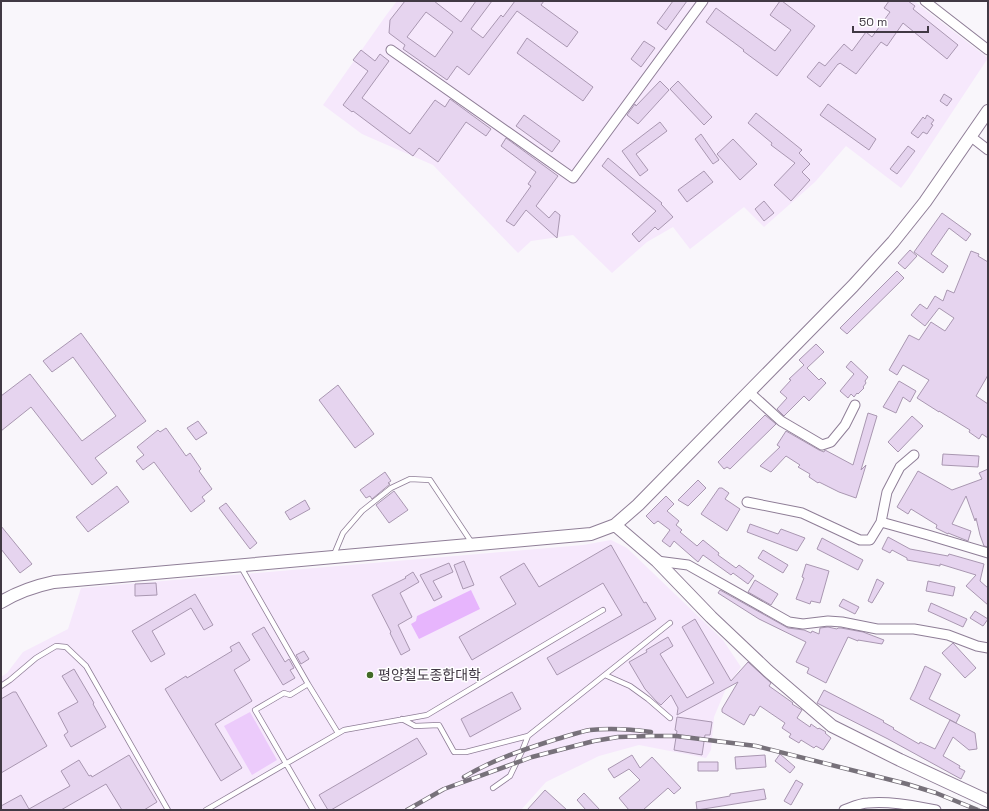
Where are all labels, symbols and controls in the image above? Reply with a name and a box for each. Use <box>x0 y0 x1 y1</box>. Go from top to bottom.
scale bar <box>853 8 928 34</box>
text: 50 m <box>859 14 887 30</box>
place label: 평양철도종합대학 <box>378 666 481 684</box>
marker: 평양철도종합대학 <box>365 670 375 680</box>

